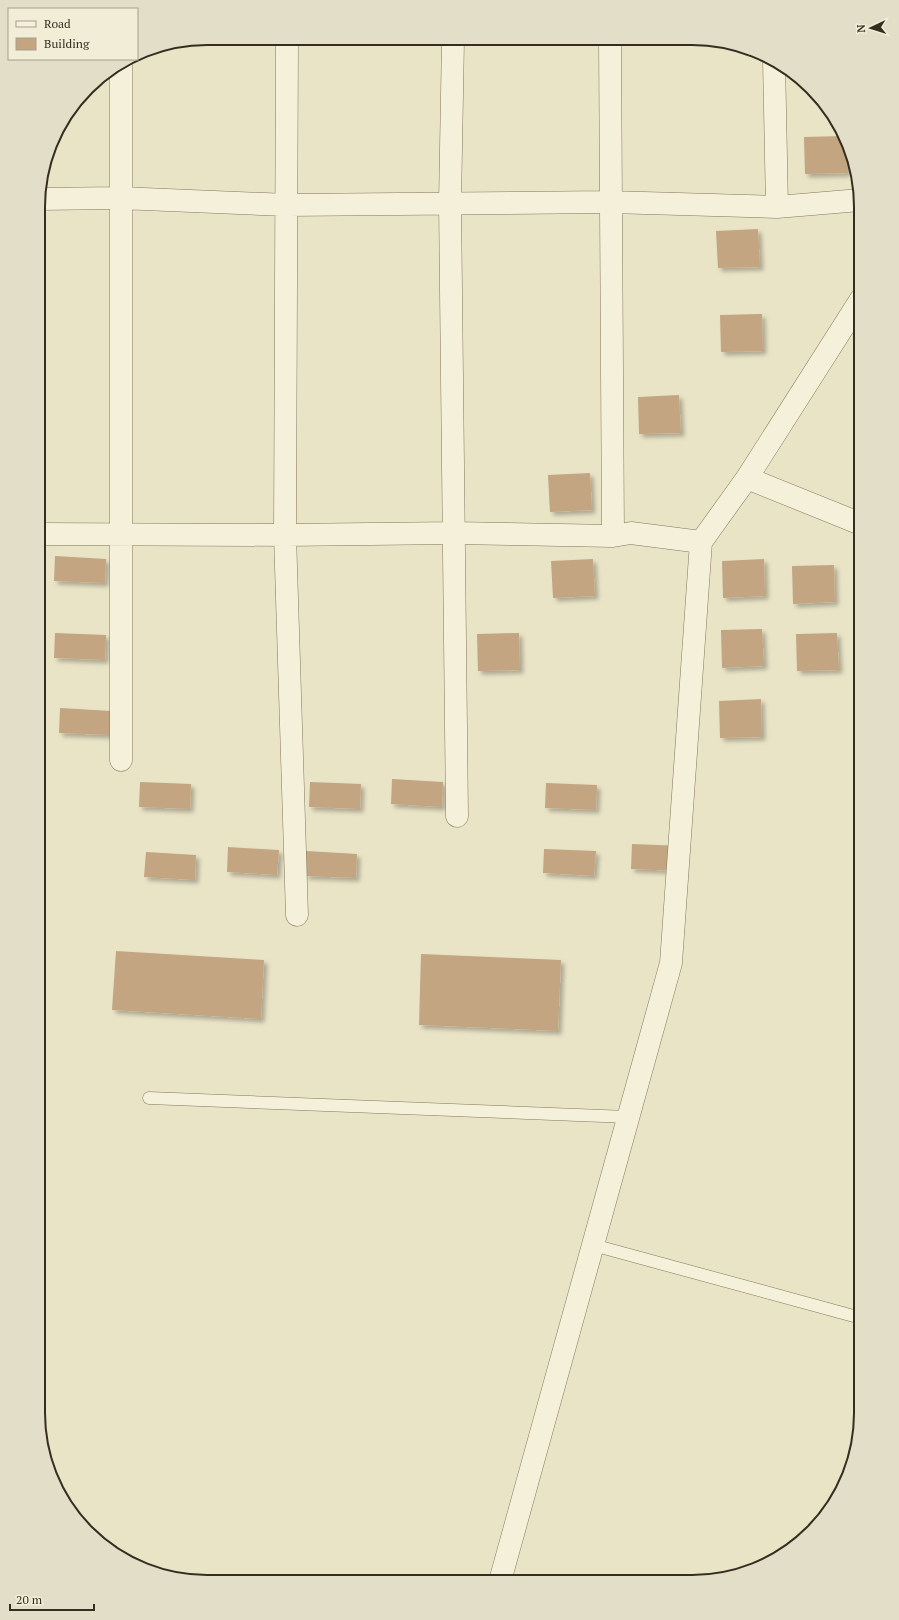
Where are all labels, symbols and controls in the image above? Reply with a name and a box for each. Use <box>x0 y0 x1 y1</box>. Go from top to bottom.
legend <box>8 8 138 60</box>
north arrow <box>851 8 891 48</box>
text: Road <box>44 16 71 31</box>
text: N <box>854 23 868 33</box>
text: Building <box>44 36 90 51</box>
scale bar <box>10 1586 94 1612</box>
text: 20 m <box>16 1592 43 1607</box>

